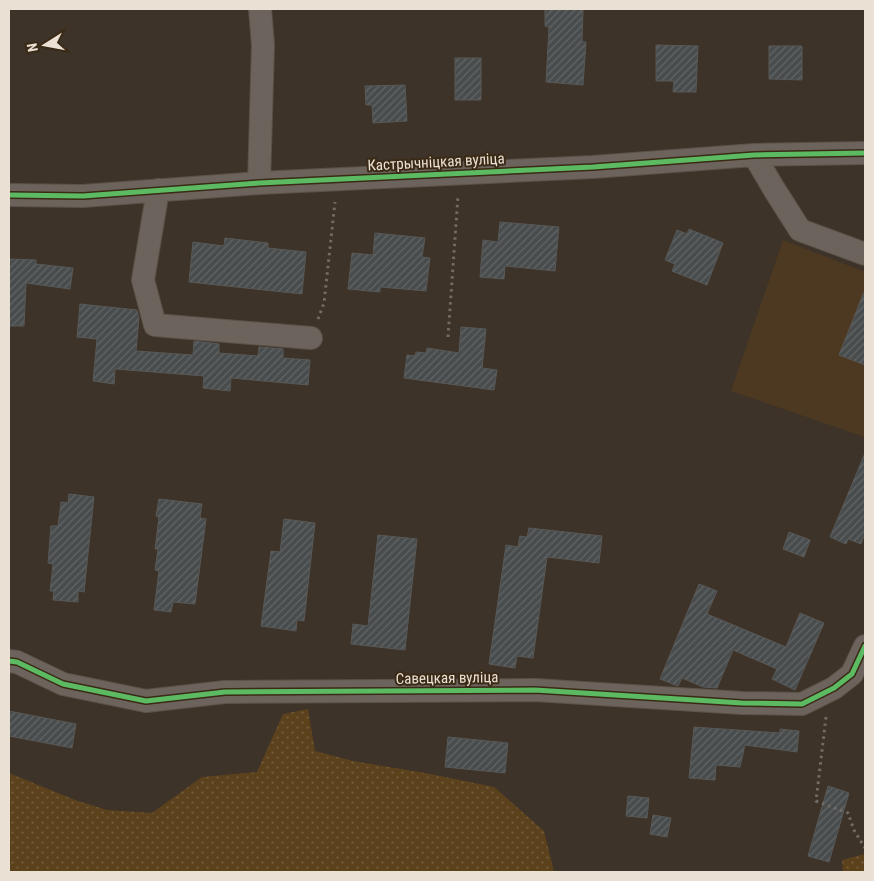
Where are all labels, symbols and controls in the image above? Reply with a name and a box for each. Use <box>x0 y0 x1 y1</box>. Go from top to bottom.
north arrow <box>20 20 70 70</box>
text: N <box>24 42 41 53</box>
street label: Кастрычніцкая вуліца <box>367 149 505 175</box>
street label: Савецкая вуліца <box>395 668 499 688</box>

